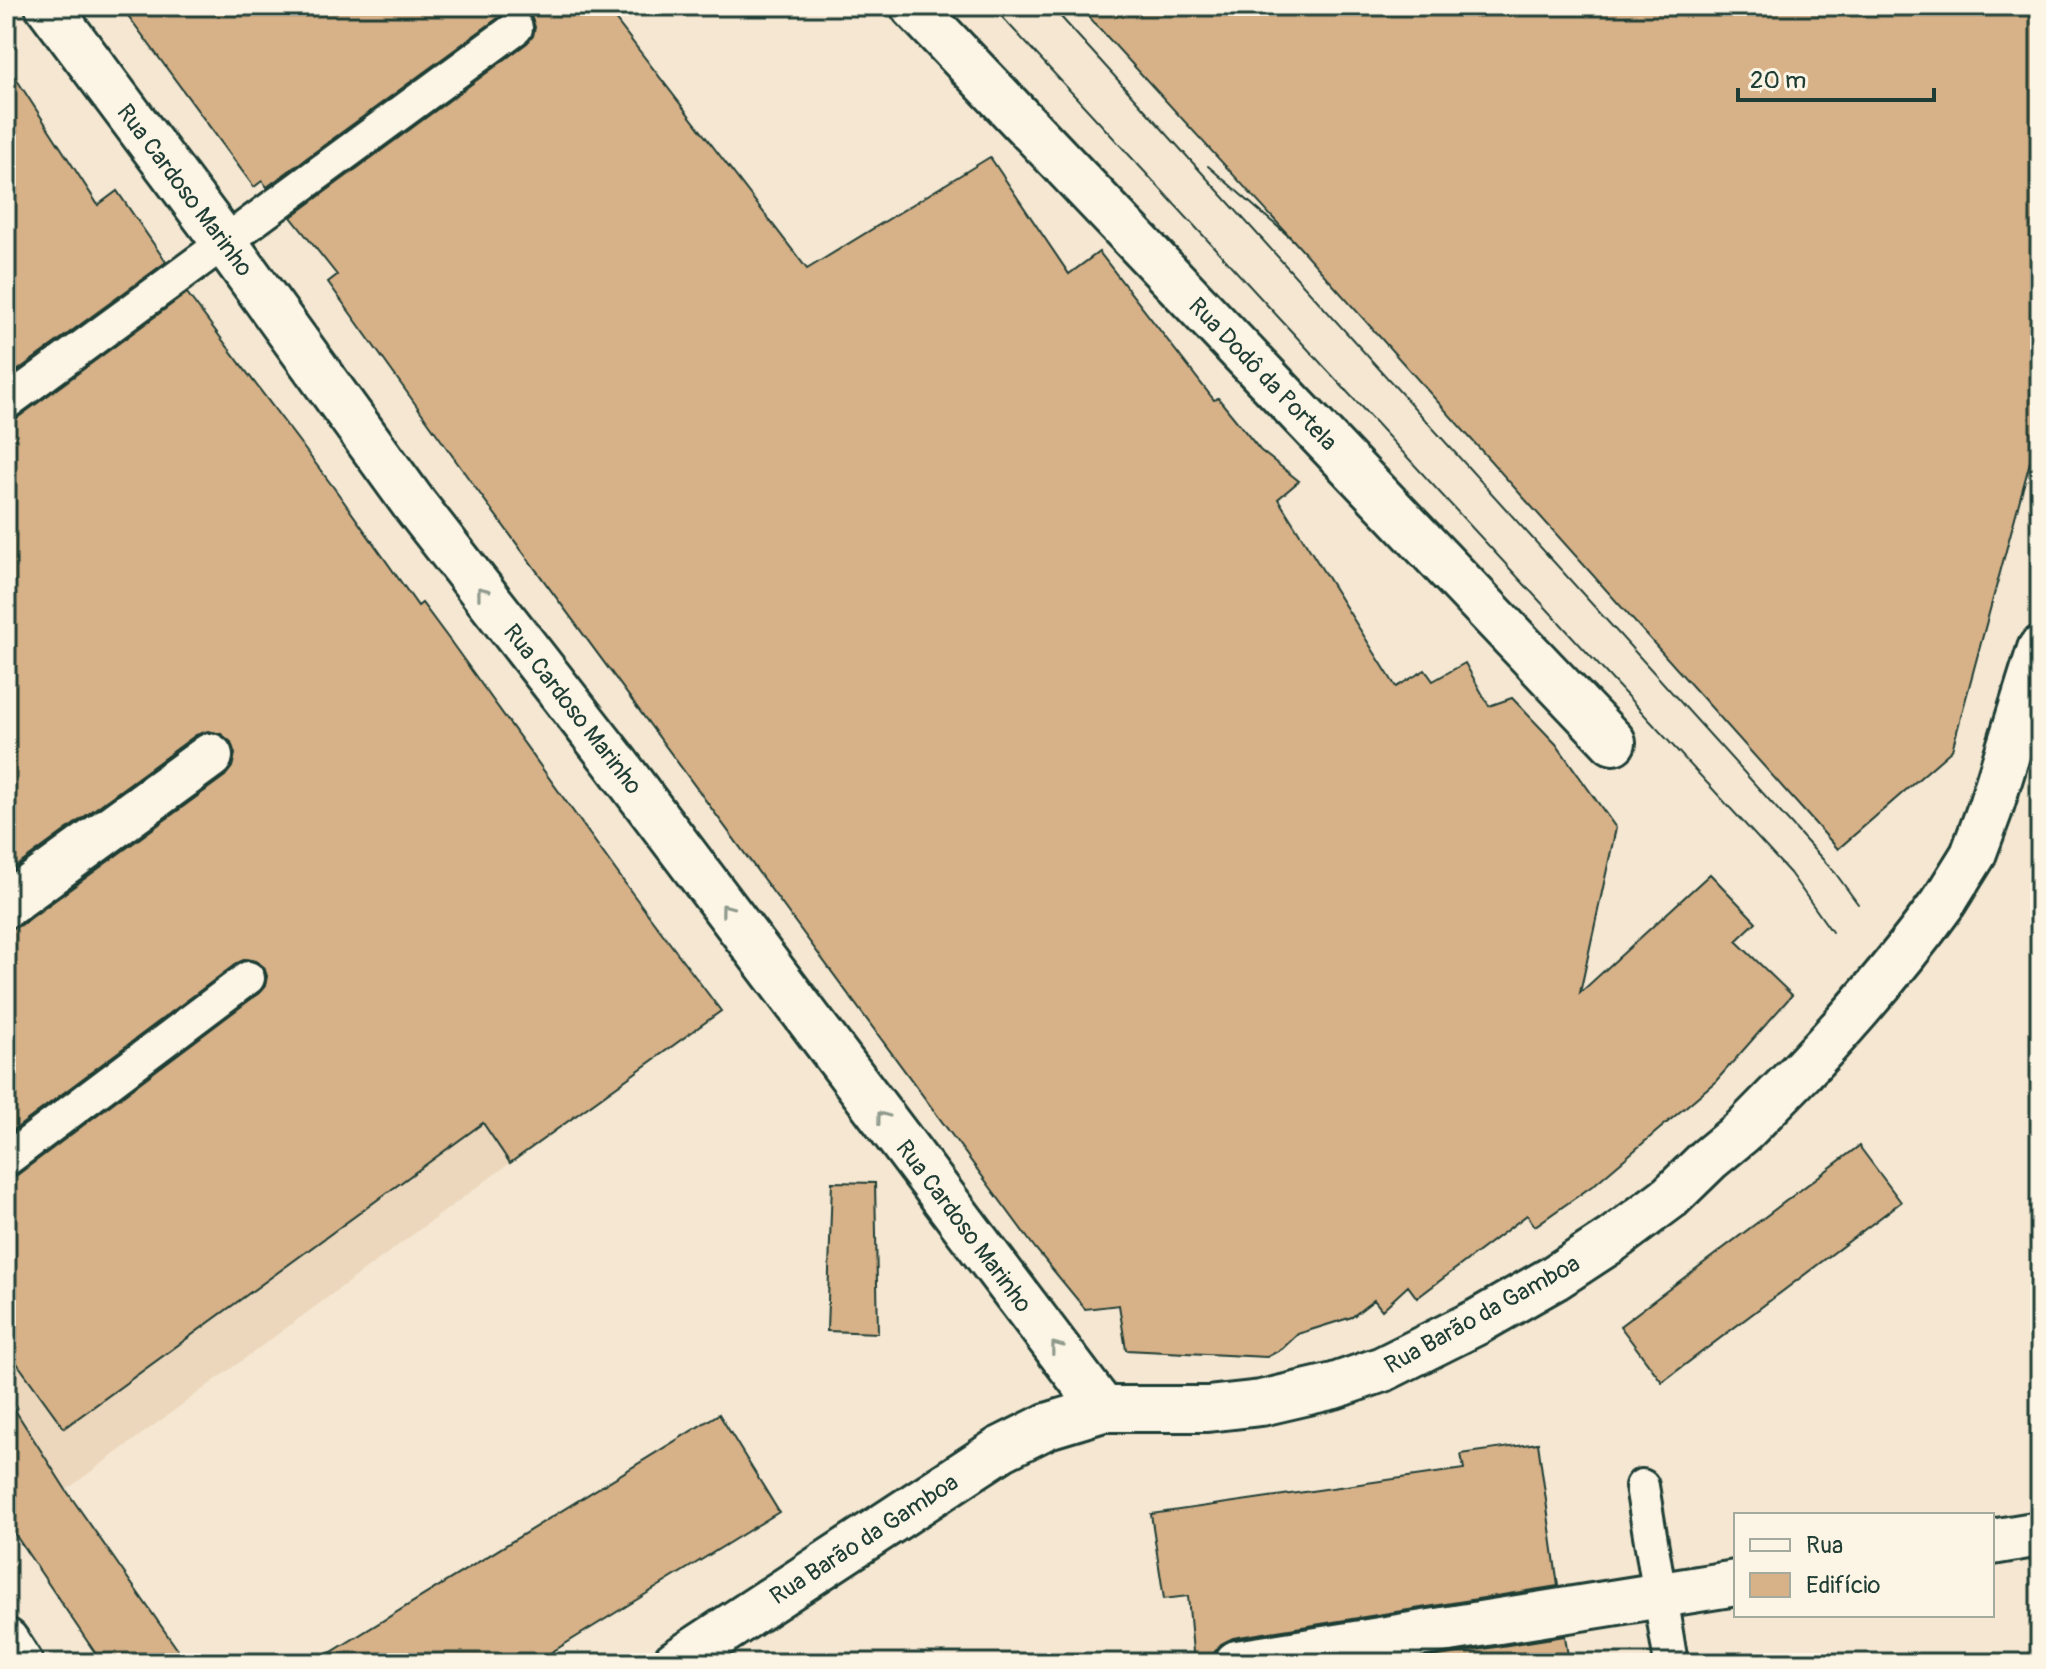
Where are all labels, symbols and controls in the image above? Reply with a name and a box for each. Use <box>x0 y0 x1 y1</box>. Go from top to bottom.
scale bar <box>1738 52 1934 102</box>
text: 20 m <box>1750 66 1806 95</box>
street label: Rua Cardoso Marinho <box>110 98 259 282</box>
street label: Rua Dodô da Portela <box>1182 292 1343 457</box>
one-way arrow <box>478 586 492 601</box>
street label: Rua Cardoso Marinho <box>497 618 648 800</box>
one-way arrow <box>721 903 735 918</box>
one-way arrow <box>878 1111 892 1126</box>
street label: Rua Cardoso Marinho <box>889 1134 1038 1318</box>
street label: Rua Barão da Gamboa <box>1380 1249 1585 1380</box>
one-way arrow <box>1051 1341 1065 1355</box>
street label: Rua Barão da Gamboa <box>765 1468 964 1611</box>
legend <box>1734 1513 1994 1617</box>
text: Rua <box>1806 1531 1843 1560</box>
text: Edifício <box>1806 1571 1880 1600</box>

